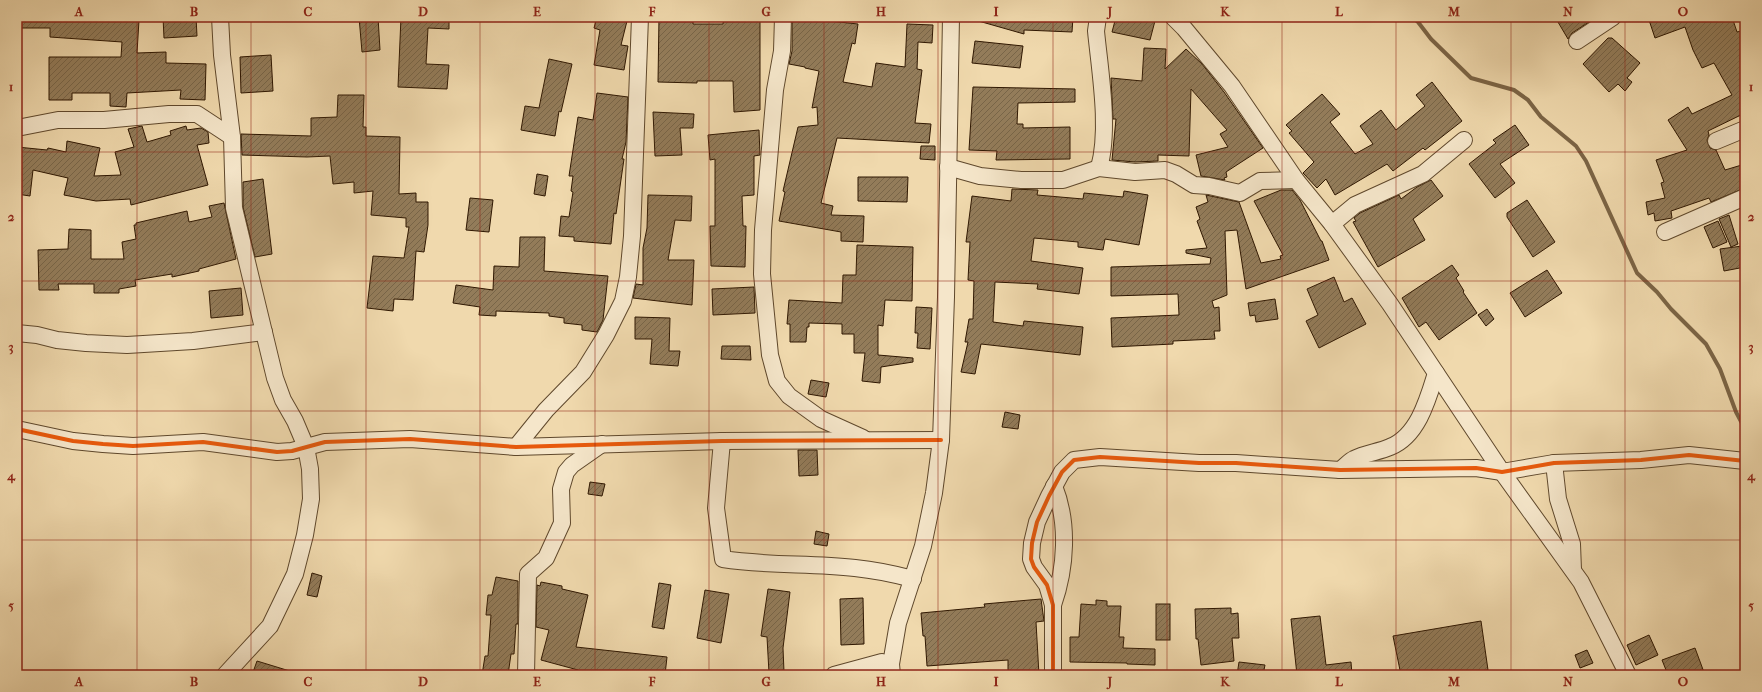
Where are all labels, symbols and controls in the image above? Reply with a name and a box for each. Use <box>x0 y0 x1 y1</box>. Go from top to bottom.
text: A <box>74 4 84 19</box>
text: B <box>190 4 199 19</box>
text: C <box>304 4 313 19</box>
text: D <box>418 4 428 19</box>
text: E <box>533 4 541 19</box>
text: F <box>648 4 656 19</box>
text: G <box>761 4 771 19</box>
text: H <box>876 4 887 19</box>
text: I <box>993 4 999 19</box>
text: J <box>1106 4 1113 20</box>
text: K <box>1220 4 1231 19</box>
text: L <box>1335 4 1344 19</box>
text: M <box>1447 4 1460 19</box>
text: N <box>1563 4 1573 19</box>
text: O <box>1678 4 1688 19</box>
text: 1 <box>9 79 14 94</box>
text: 1 <box>1749 79 1754 94</box>
text: 2 <box>8 209 15 224</box>
text: 2 <box>1748 209 1755 224</box>
text: 3 <box>8 339 14 355</box>
text: 3 <box>1748 339 1754 355</box>
text: 4 <box>6 468 16 484</box>
text: 4 <box>1746 468 1756 484</box>
text: 5 <box>8 598 14 613</box>
text: 5 <box>1748 598 1754 613</box>
text: A <box>74 674 84 689</box>
text: B <box>190 674 199 689</box>
text: C <box>304 674 313 689</box>
text: D <box>418 674 428 689</box>
text: E <box>533 674 541 689</box>
text: F <box>648 674 656 689</box>
text: G <box>761 674 771 689</box>
text: H <box>876 674 887 689</box>
text: I <box>993 674 999 689</box>
text: J <box>1106 674 1113 690</box>
text: K <box>1220 674 1231 689</box>
text: L <box>1335 674 1344 689</box>
text: M <box>1447 674 1460 689</box>
text: N <box>1563 674 1573 689</box>
text: O <box>1678 674 1688 689</box>

